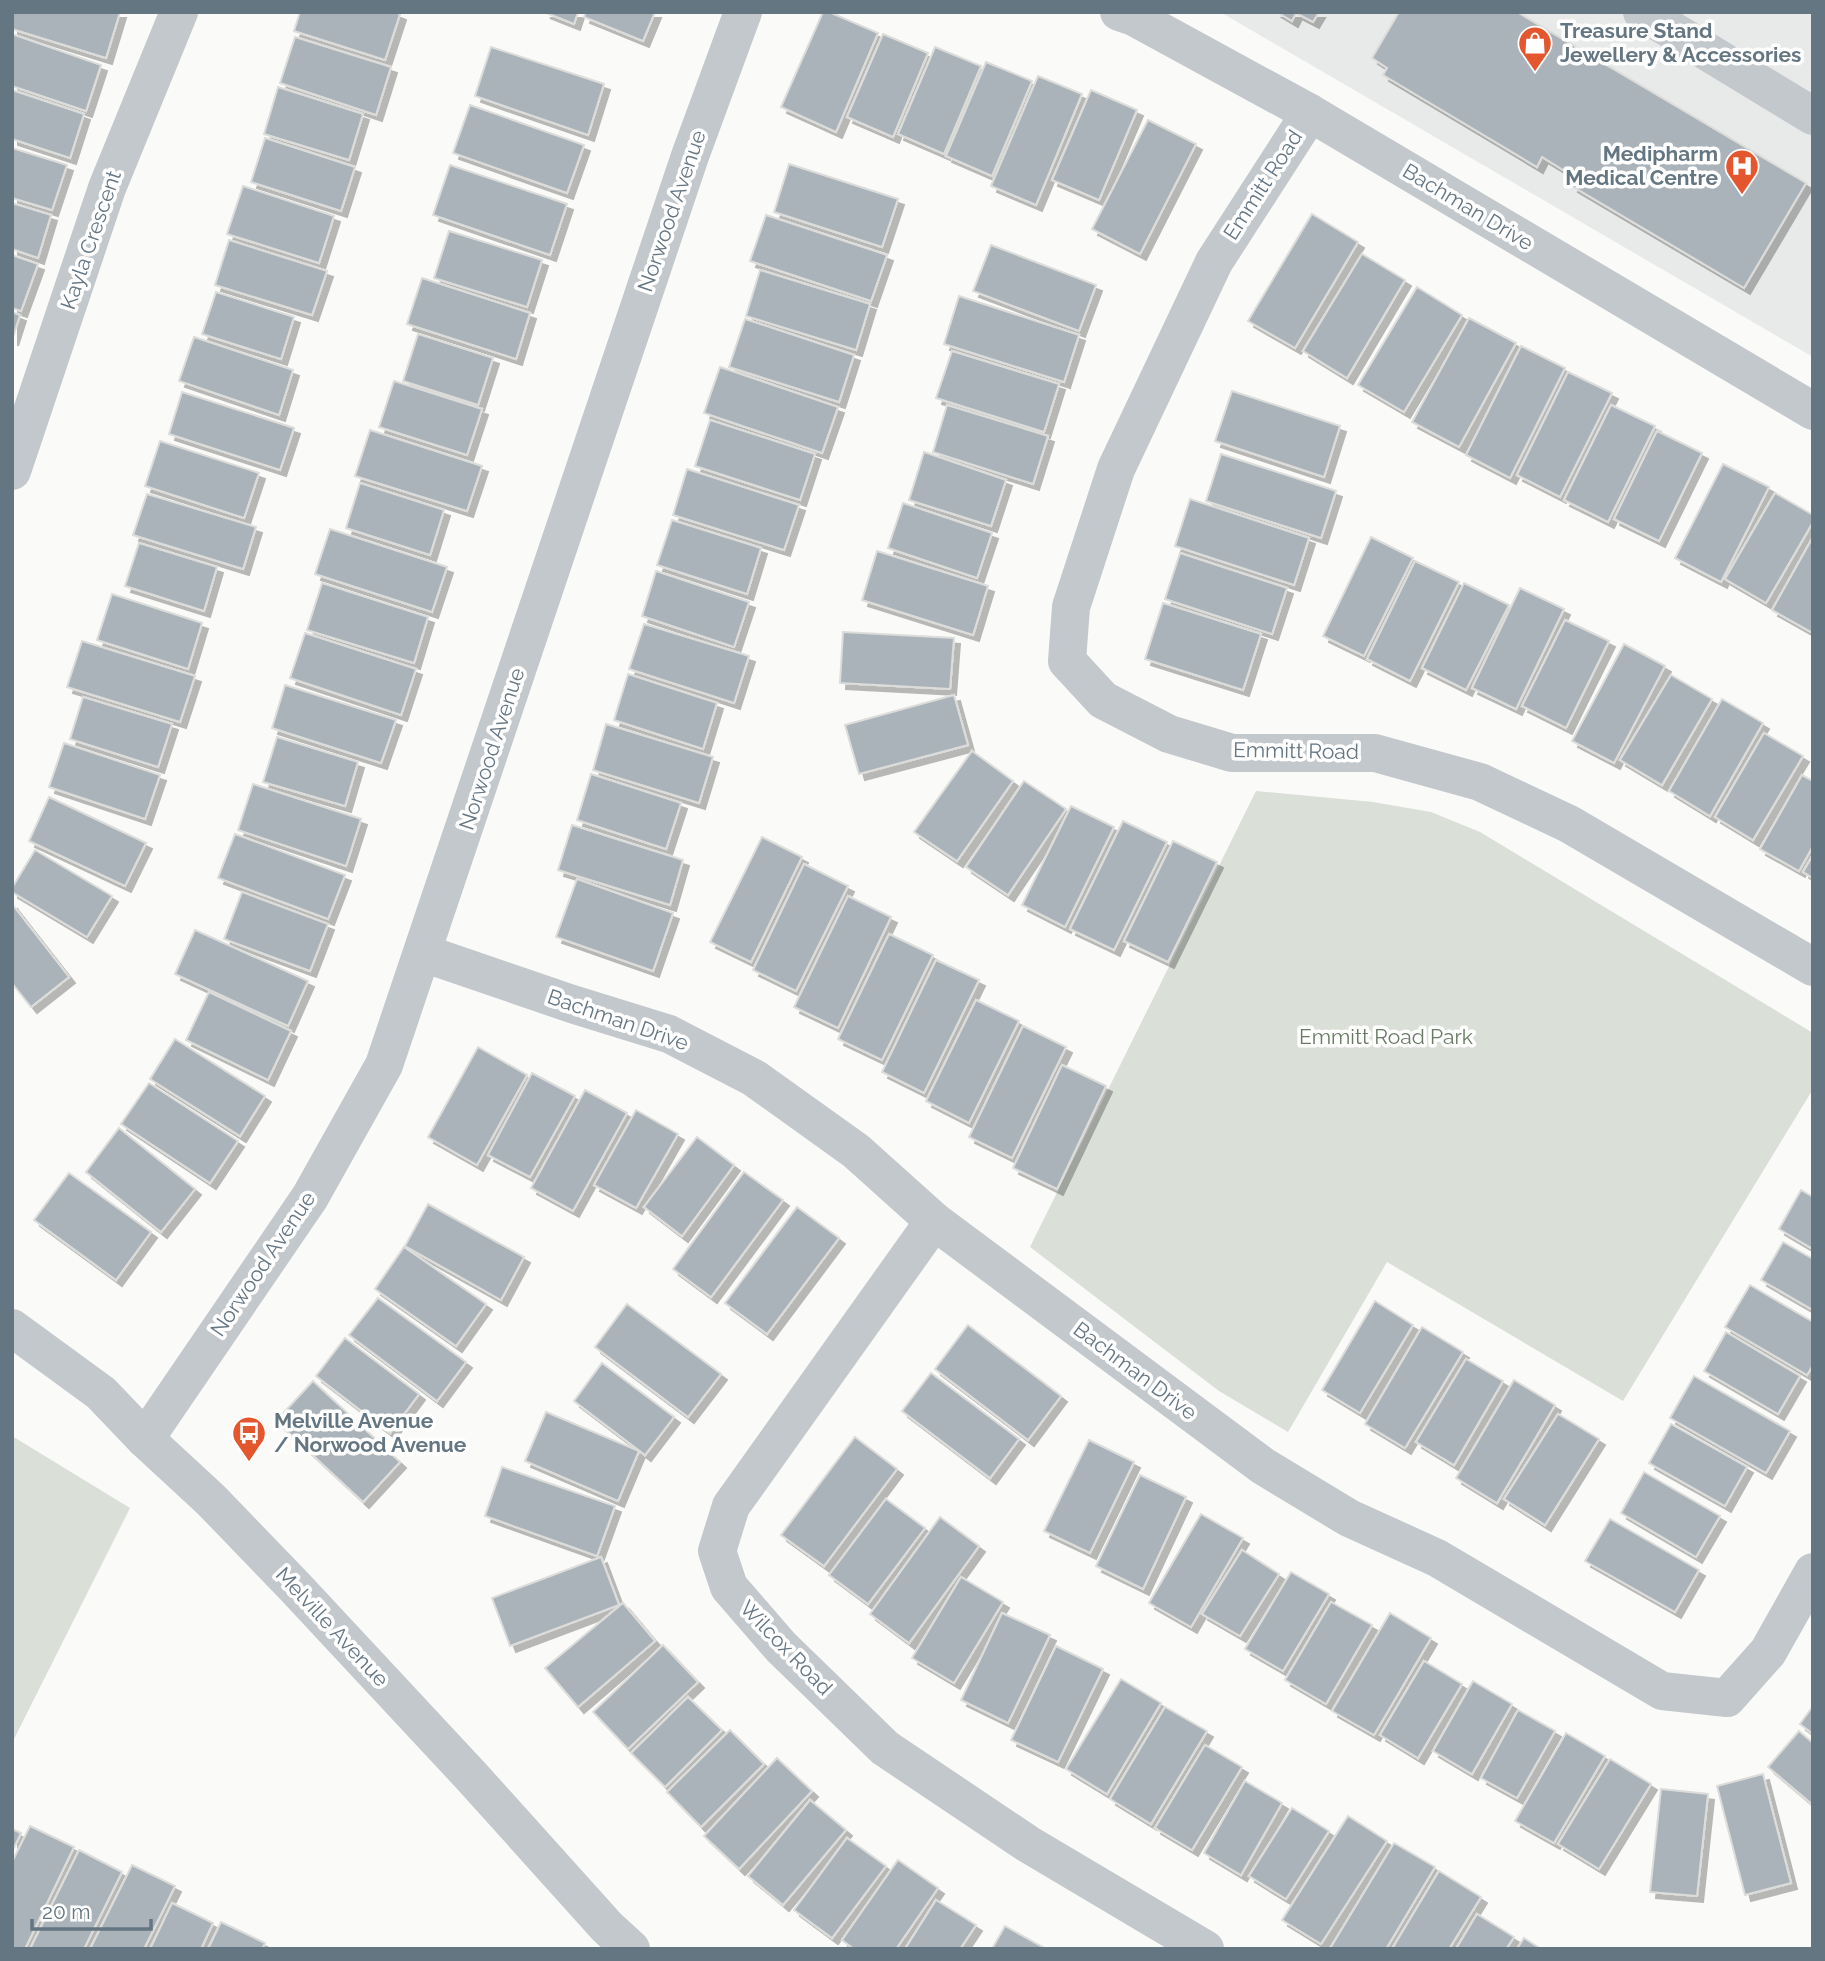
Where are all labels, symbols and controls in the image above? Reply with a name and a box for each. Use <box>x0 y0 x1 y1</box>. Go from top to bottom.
place label: Treasure Stand Jewellery & Accessories <box>1560 18 1801 67</box>
shop icon: Treasure Stand Jewellery & Accessories <box>1516 24 1554 73</box>
street label: Emmitt Road <box>1218 125 1307 244</box>
street label: Norwood Avenue <box>632 127 711 295</box>
place label: Medipharm Medical Centre <box>1565 141 1718 190</box>
hospital icon: Medipharm Medical Centre <box>1723 147 1761 196</box>
street label: Bachman Drive <box>1399 158 1538 255</box>
street label: Kayla Crescent <box>55 167 126 313</box>
street label: Norwood Avenue <box>454 665 530 833</box>
street label: Emmitt Road <box>1233 737 1359 764</box>
street label: Bachman Drive <box>544 984 692 1055</box>
park label: Emmitt Road Park <box>1299 1024 1473 1049</box>
street label: Norwood Avenue <box>205 1187 320 1341</box>
street label: Bachman Drive <box>1069 1316 1202 1425</box>
place label: Melville Avenue / Norwood Avenue <box>274 1408 467 1457</box>
bus stop icon: Melville Avenue / Norwood Avenue <box>230 1414 268 1463</box>
street label: Melville Avenue <box>271 1562 394 1691</box>
street label: Wilcox Road <box>735 1595 838 1700</box>
scale bar <box>32 1888 150 1932</box>
text: 20 m <box>42 1899 90 1924</box>

